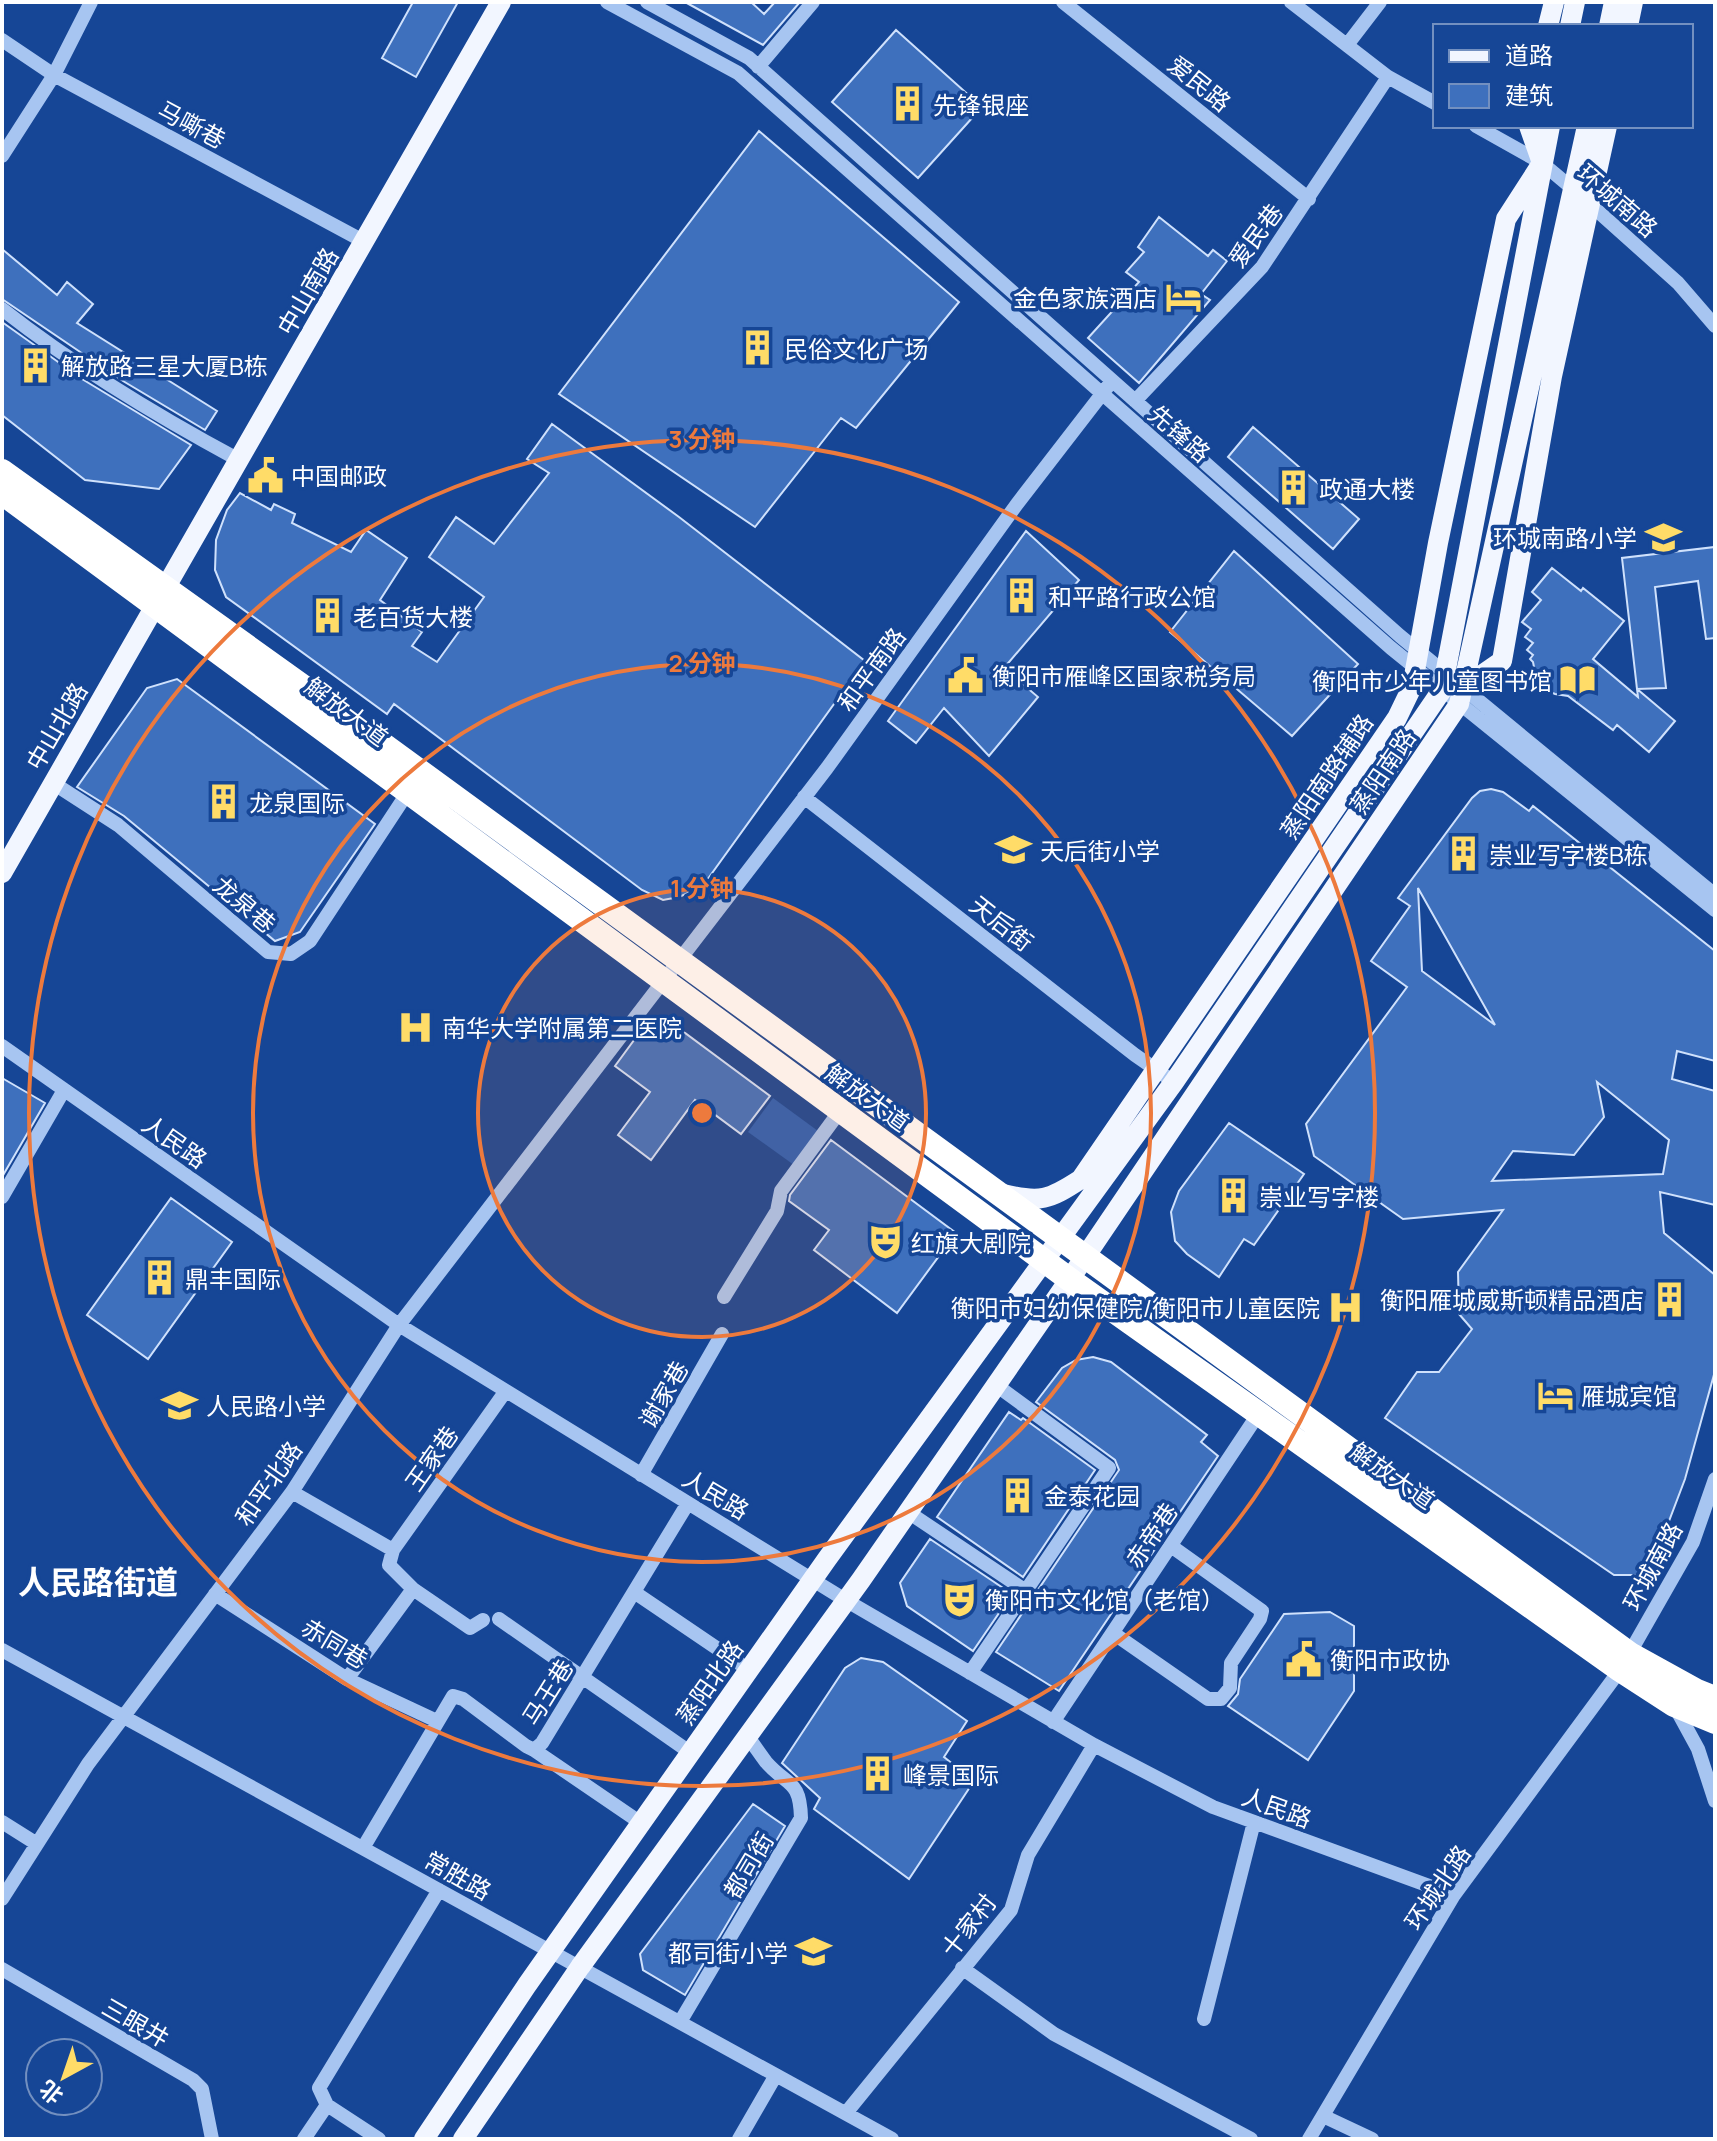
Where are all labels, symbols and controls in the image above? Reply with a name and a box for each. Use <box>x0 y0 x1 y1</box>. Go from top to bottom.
legend <box>1433 24 1693 128</box>
text: 道路 <box>1505 38 1553 71</box>
street label: 爱民路 <box>1162 48 1238 118</box>
text: 建筑 <box>1505 78 1553 111</box>
building icon: 先锋银座 <box>888 85 926 123</box>
place label: 先锋银座 <box>933 88 1029 121</box>
street label: 马嘶巷 <box>152 93 232 155</box>
street label: 环城南路 <box>1571 156 1665 244</box>
street label: 爱民巷 <box>1220 196 1290 274</box>
street label: 中山南路 <box>269 241 345 341</box>
hotel icon: 金色家族酒店 <box>1164 278 1202 316</box>
place label: 金色家族酒店 <box>1013 281 1157 314</box>
building icon: 民俗文化广场 <box>739 329 777 367</box>
place label: 民俗文化广场 <box>784 332 928 365</box>
building icon: 解放路三星大厦B栋 <box>16 346 54 384</box>
place label: 解放路三星大厦B栋 <box>61 349 268 382</box>
street label: 先锋路 <box>1142 397 1218 469</box>
text: 3 分钟 <box>669 422 735 455</box>
public building icon: 中国邮政 <box>246 456 284 494</box>
place label: 中国邮政 <box>291 459 387 492</box>
building icon: 政通大楼 <box>1274 469 1312 507</box>
place label: 政通大楼 <box>1319 472 1415 505</box>
school or university icon: 环城南路小学 <box>1644 518 1682 556</box>
place label: 环城南路小学 <box>1493 521 1637 554</box>
building icon: 和平路行政公馆 <box>1003 577 1041 615</box>
place label: 和平路行政公馆 <box>1048 580 1216 613</box>
building icon: 老百货大楼 <box>308 597 346 635</box>
place label: 老百货大楼 <box>353 600 473 633</box>
street label: 和平南路 <box>829 620 913 718</box>
text: 2 分钟 <box>668 646 736 679</box>
public building icon: 衡阳市雁峰区国家税务局 <box>947 656 985 694</box>
place label: 衡阳市雁峰区国家税务局 <box>992 659 1256 692</box>
library icon: 衡阳市少年儿童图书馆 <box>1559 661 1597 699</box>
place label: 衡阳市少年儿童图书馆 <box>1312 664 1552 697</box>
street label: 解放大道 <box>299 669 395 753</box>
street label: 中山北路 <box>18 676 94 776</box>
street label: 蒸阳南路辅路 <box>1272 707 1380 845</box>
street label: 蒸阳南路 <box>1341 722 1423 820</box>
building icon: 龙泉国际 <box>204 783 242 821</box>
place label: 龙泉国际 <box>249 786 345 819</box>
school or university icon: 天后街小学 <box>995 831 1033 869</box>
place label: 天后街小学 <box>1040 834 1160 867</box>
building icon: 崇业写字楼B栋 <box>1444 835 1482 873</box>
place label: 崇业写字楼B栋 <box>1489 838 1648 871</box>
street label: 龙泉巷 <box>207 868 283 940</box>
text: 1 分钟 <box>670 871 734 904</box>
street label: 天后街 <box>963 888 1041 958</box>
hospital icon: 南华大学附属第二医院 <box>397 1008 435 1046</box>
place label: 南华大学附属第二医院 <box>442 1011 682 1044</box>
street label: 解放大道 <box>819 1055 917 1139</box>
centre of rings <box>688 1099 716 1127</box>
street label: 人民路 <box>136 1107 214 1175</box>
building icon: 崇业写字楼 <box>1214 1177 1252 1215</box>
place label: 崇业写字楼 <box>1259 1180 1379 1213</box>
theatre icon: 红旗大剧院 <box>866 1223 904 1261</box>
place label: 红旗大剧院 <box>911 1226 1031 1259</box>
building icon: 鼎丰国际 <box>140 1259 178 1297</box>
place label: 鼎丰国际 <box>185 1262 281 1295</box>
building icon: 衡阳雁城威斯顿精品酒店 <box>1651 1280 1689 1318</box>
place label: 衡阳雁城威斯顿精品酒店 <box>1380 1283 1644 1316</box>
hospital icon: 衡阳市妇幼保健院/衡阳市儿童医院 <box>1327 1288 1365 1326</box>
place label: 衡阳市妇幼保健院/衡阳市儿童医院 <box>951 1291 1320 1324</box>
street label: 谢家巷 <box>631 1355 695 1433</box>
hotel icon: 雁城宾馆 <box>1536 1376 1574 1414</box>
place label: 雁城宾馆 <box>1581 1379 1677 1412</box>
school or university icon: 人民路小学 <box>161 1386 199 1424</box>
place label: 人民路小学 <box>206 1389 326 1422</box>
street label: 王家巷 <box>397 1419 465 1497</box>
street label: 和平北路 <box>227 1434 309 1532</box>
street label: 解放大道 <box>1344 1434 1442 1516</box>
street label: 人民路 <box>677 1461 755 1527</box>
building icon: 金泰花园 <box>999 1476 1037 1514</box>
place label: 金泰花园 <box>1044 1479 1140 1512</box>
street label: 赤帝巷 <box>1117 1496 1185 1574</box>
street label: 环城南路 <box>1615 1516 1689 1616</box>
district label: 人民路街道 <box>18 1560 178 1604</box>
theatre icon: 衡阳市文化馆（老馆） <box>940 1580 978 1618</box>
place label: 衡阳市文化馆（老馆） <box>985 1583 1225 1616</box>
street label: 赤同巷 <box>296 1610 374 1676</box>
street label: 蒸阳北路 <box>668 1633 750 1731</box>
public building icon: 衡阳市政协 <box>1285 1640 1323 1678</box>
place label: 衡阳市政协 <box>1330 1643 1450 1676</box>
street label: 马王巷 <box>514 1653 580 1731</box>
building icon: 峰景国际 <box>858 1755 896 1793</box>
place label: 峰景国际 <box>903 1758 999 1791</box>
street label: 人民路 <box>1238 1779 1316 1835</box>
street label: 都司街 <box>715 1826 781 1904</box>
street label: 环城北路 <box>1396 1838 1478 1936</box>
street label: 常胜路 <box>419 1843 497 1907</box>
street label: 十家村 <box>933 1886 1003 1964</box>
school or university icon: 都司街小学 <box>795 1933 833 1971</box>
place label: 都司街小学 <box>668 1936 788 1969</box>
street label: 三眼井 <box>97 1990 175 2054</box>
north arrow <box>24 2037 104 2117</box>
text: 北 <box>33 2074 69 2111</box>

